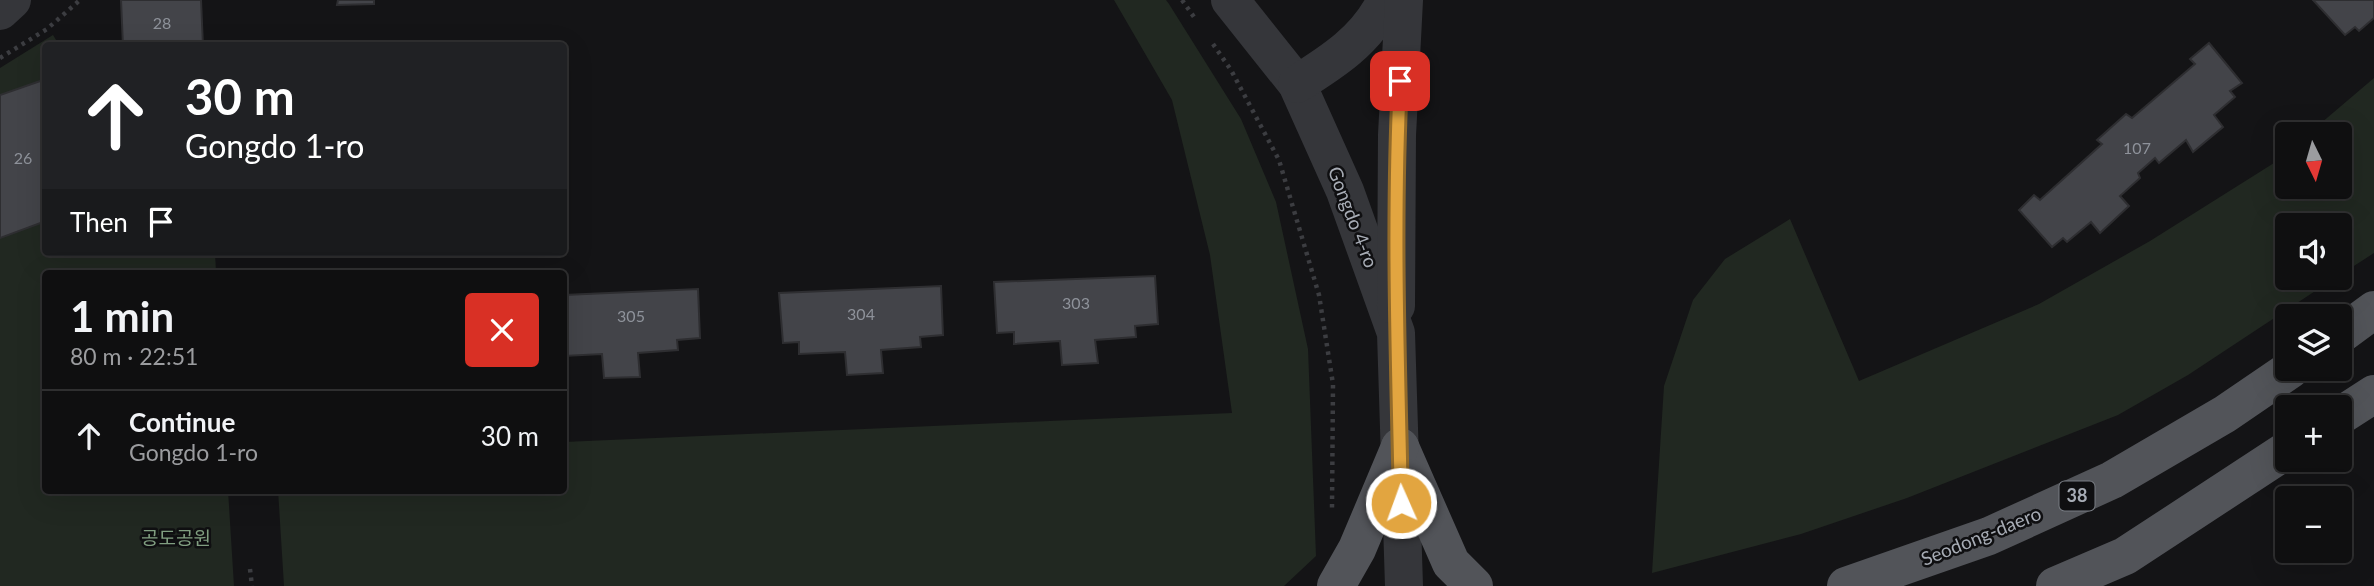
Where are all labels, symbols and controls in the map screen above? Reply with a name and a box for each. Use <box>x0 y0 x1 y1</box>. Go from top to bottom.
house number: 28 <box>153 13 171 32</box>
pin <box>1370 51 1430 111</box>
icon: arrive <box>1381 62 1419 100</box>
text: 30 m <box>185 67 295 125</box>
icon: ahead <box>70 70 161 161</box>
north arrow <box>2275 122 2352 200</box>
map controls <box>2275 122 2352 563</box>
text: Gongdo 1-ro <box>185 126 364 165</box>
house number: 107 <box>2123 138 2151 157</box>
house number: 26 <box>14 148 32 167</box>
street label: Gongdo 4-ro <box>1324 163 1383 271</box>
icon: arrive <box>142 203 180 241</box>
text: Then <box>70 206 128 238</box>
button: sound <box>2275 213 2352 290</box>
text: 1 min <box>70 291 174 341</box>
button: close <box>465 293 539 367</box>
house number: 303 <box>1062 293 1090 312</box>
house number: 304 <box>847 304 875 323</box>
button: layers <box>2275 304 2352 381</box>
house number: 305 <box>617 306 645 325</box>
text: 80 m · 22:51 <box>70 342 198 370</box>
button: + <box>2275 395 2352 472</box>
text: Continue <box>129 406 235 438</box>
icon: ahead <box>70 417 108 455</box>
text: 30 m <box>481 420 539 452</box>
text: Gongdo 1-ro <box>129 438 258 466</box>
position arrow <box>1364 466 1438 540</box>
road number: 38 <box>2060 482 2094 510</box>
button: − <box>2275 486 2352 563</box>
street label: Seodong-daero <box>1917 501 2044 570</box>
park label: 공도공원 <box>141 526 211 549</box>

